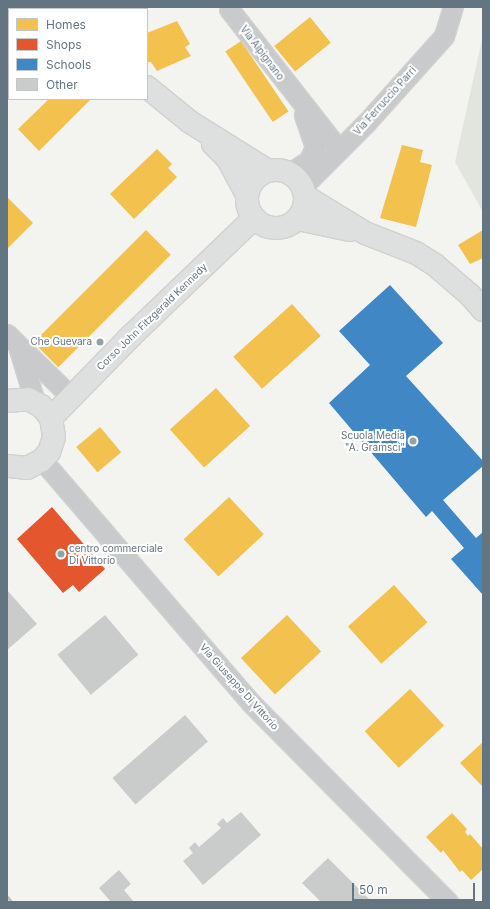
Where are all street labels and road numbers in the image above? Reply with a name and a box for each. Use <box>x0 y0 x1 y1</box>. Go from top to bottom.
street label: Via Alpignano <box>238 23 286 83</box>
street label: Via Ferruccio Parri <box>351 64 419 138</box>
street label: Corso John Fitzgerald Kennedy <box>94 261 210 373</box>
street label: Via Giuseppe Di Vittorio <box>197 641 281 733</box>

